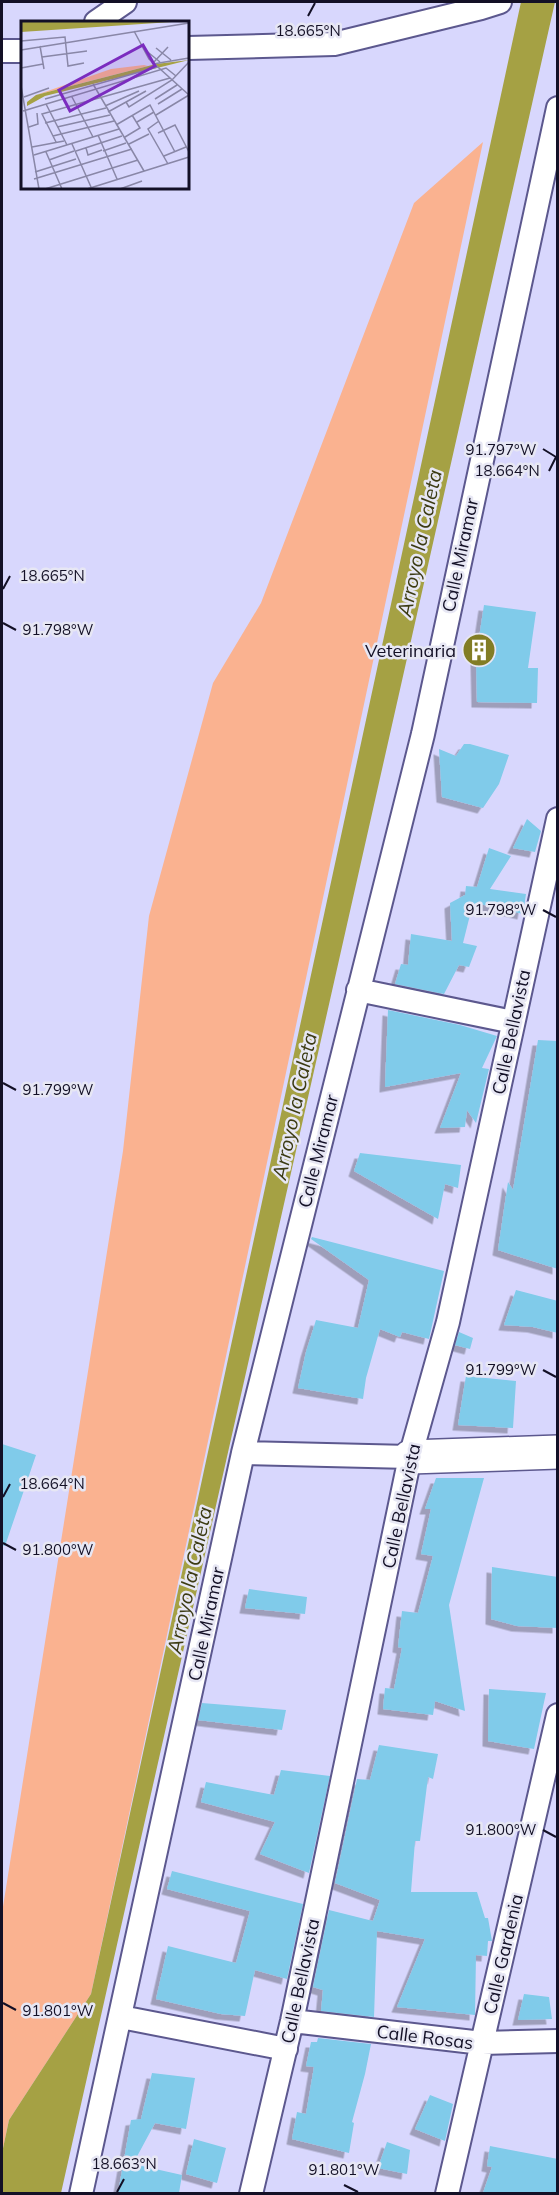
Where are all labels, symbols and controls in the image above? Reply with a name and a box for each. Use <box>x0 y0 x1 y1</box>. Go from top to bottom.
inset map <box>21 21 189 189</box>
text: 18.665°N <box>275 21 341 40</box>
text: 91.797°W <box>466 440 537 459</box>
text: 18.664°N <box>474 461 540 480</box>
water label: Arroyo la Caleta <box>391 467 447 620</box>
street label: Calle Miramar <box>437 495 483 614</box>
text: 18.665°N <box>19 566 85 585</box>
text: 91.798°W <box>23 620 94 639</box>
building icon: Veterinaria <box>461 632 497 668</box>
place label: Veterinaria <box>365 639 456 662</box>
text: 91.798°W <box>466 900 537 919</box>
street label: Calle Bellavista <box>487 968 535 1096</box>
water label: Arroyo la Caleta <box>266 1030 322 1183</box>
text: 91.799°W <box>23 1080 94 1099</box>
street label: Calle Miramar <box>293 1091 343 1210</box>
text: 91.799°W <box>466 1360 537 1379</box>
street label: Calle Bellavista <box>377 1442 425 1570</box>
text: 18.664°N <box>19 1474 85 1493</box>
water label: Arroyo la Caleta <box>161 1504 217 1657</box>
text: 91.800°W <box>23 1540 94 1559</box>
street label: Calle Miramar <box>183 1564 229 1683</box>
text: 91.800°W <box>466 1820 537 1839</box>
street label: Calle Gardenia <box>478 1892 528 2016</box>
street label: Calle Bellavista <box>276 1917 324 2045</box>
text: 91.801°W <box>23 2001 94 2020</box>
street label: Calle Rosas <box>375 2020 475 2054</box>
text: 18.663°N <box>91 2154 157 2173</box>
text: 91.801°W <box>309 2160 380 2179</box>

